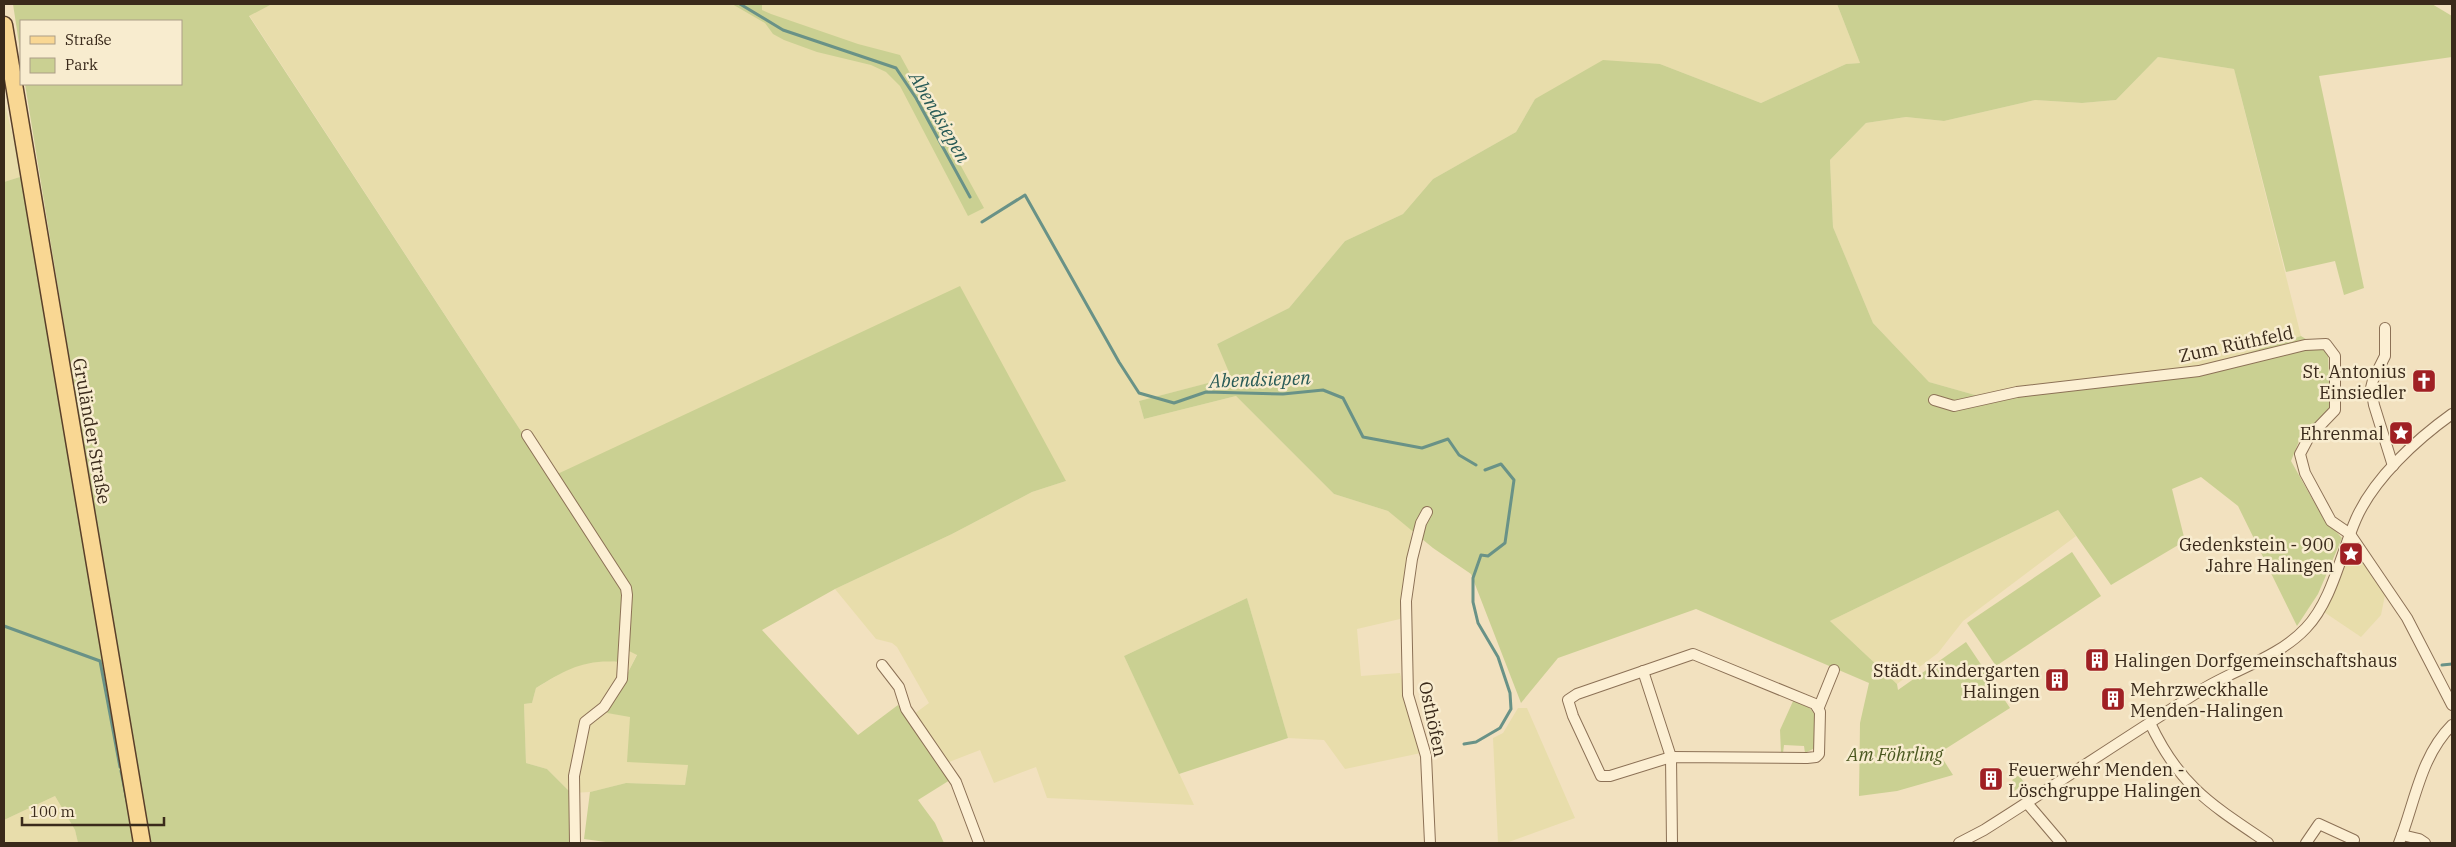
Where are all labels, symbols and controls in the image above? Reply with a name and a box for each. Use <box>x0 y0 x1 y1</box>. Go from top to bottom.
legend <box>20 20 182 85</box>
text: Straße <box>65 30 112 49</box>
text: Park <box>65 55 98 74</box>
water label: Abendsiepen <box>903 65 976 167</box>
street label: Zum Rüthfeld <box>2177 321 2295 367</box>
street label: Gruländer Straße <box>68 356 116 506</box>
place label: St. Antonius Einsiedler <box>2302 360 2406 404</box>
water label: Abendsiepen <box>1207 365 1312 393</box>
church icon: St. Antonius Einsiedler <box>2411 368 2437 394</box>
place icon: Ehrenmal <box>2388 420 2414 446</box>
place label: Ehrenmal <box>2300 422 2384 445</box>
place label: Gedenkstein - 900 Jahre Halingen <box>2179 533 2334 577</box>
place icon: Gedenkstein - 900 Jahre Halingen <box>2338 541 2364 567</box>
building icon: Halingen Dorfgemeinschaftshaus <box>2084 647 2110 673</box>
place label: Halingen Dorfgemeinschaftshaus <box>2114 649 2397 672</box>
place label: Städt. Kindergarten Halingen <box>1873 659 2040 703</box>
building icon: Städt. Kindergarten Halingen <box>2044 667 2070 693</box>
place label: Mehrzweckhalle Menden-Halingen <box>2130 678 2283 722</box>
street label: Osthöfen <box>1414 679 1452 759</box>
building icon: Mehrzweckhalle Menden-Halingen <box>2100 686 2126 712</box>
park label: Am Föhrling <box>1846 743 1944 766</box>
place label: Feuerwehr Menden - Löschgruppe Halingen <box>2008 758 2201 802</box>
building icon: Feuerwehr Menden - Löschgruppe Halingen <box>1978 766 2004 792</box>
scale bar <box>22 794 165 826</box>
text: 100 m <box>30 802 75 821</box>

